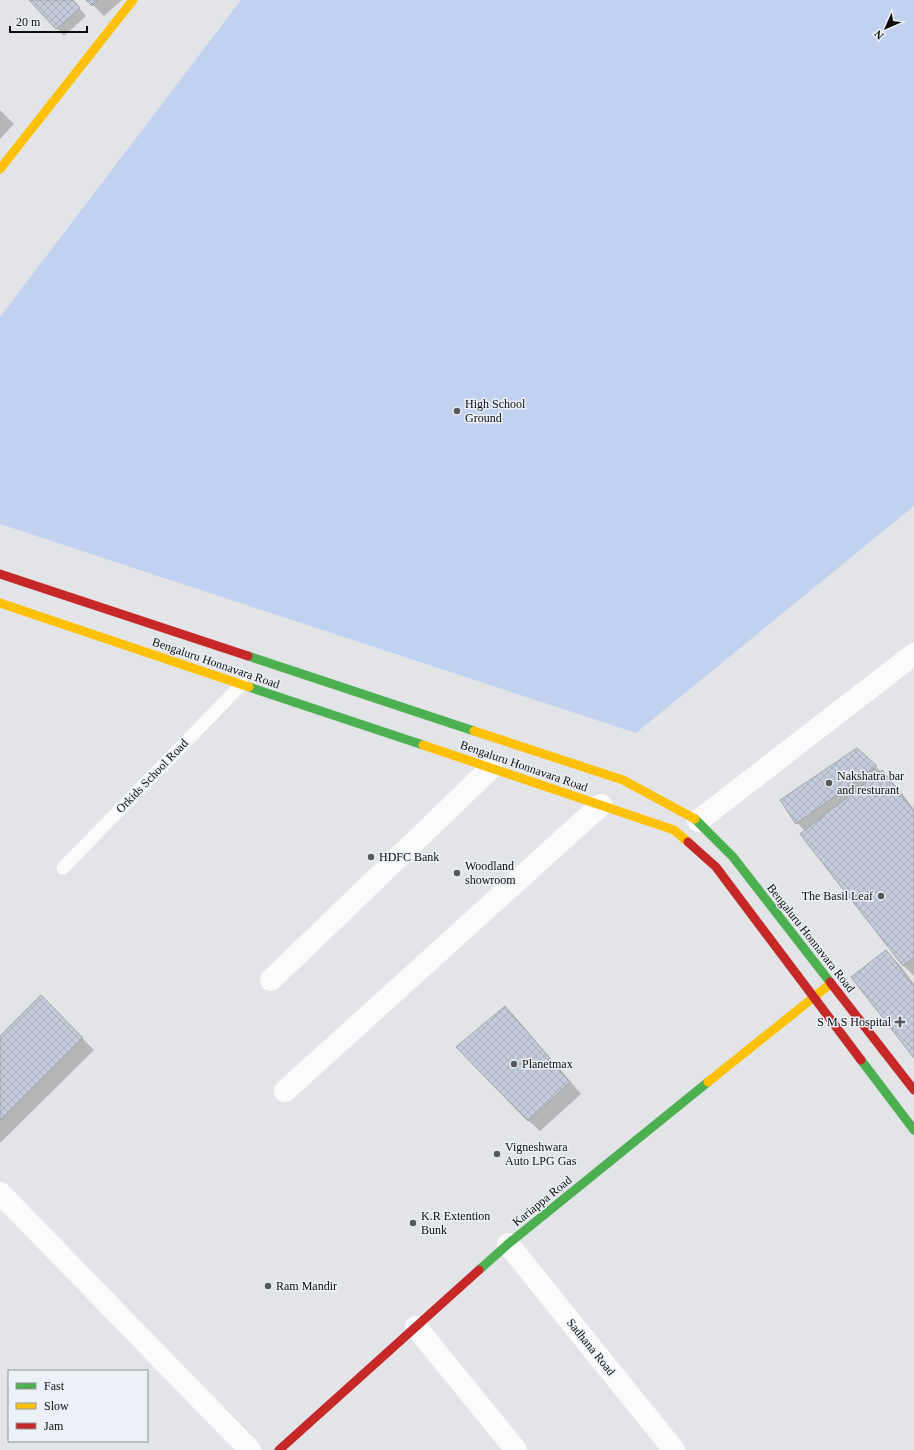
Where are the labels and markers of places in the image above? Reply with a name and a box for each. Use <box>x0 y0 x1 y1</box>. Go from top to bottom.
place label: High School Ground <box>465 397 526 425</box>
marker: High School Ground <box>452 406 462 416</box>
place label: Nakshatra bar and resturant <box>837 769 904 797</box>
marker: Nakshatra bar and resturant <box>824 778 834 788</box>
place label: HDFC Bank <box>379 850 439 864</box>
marker: HDFC Bank <box>366 852 376 862</box>
place label: Woodland showroom <box>465 859 516 887</box>
marker: Woodland showroom <box>452 868 462 878</box>
place label: The Basil Leaf <box>802 889 873 903</box>
marker: The Basil Leaf <box>876 891 886 901</box>
place label: S M S Hospital <box>817 1015 892 1029</box>
marker: S M S Hospital <box>894 1016 906 1028</box>
place label: Planetmax <box>522 1057 573 1071</box>
marker: Planetmax <box>509 1059 519 1069</box>
place label: Vigneshwara Auto LPG Gas <box>505 1140 577 1168</box>
marker: Vigneshwara Auto LPG Gas <box>492 1149 502 1159</box>
place label: K.R Extention Bunk <box>421 1209 490 1237</box>
marker: K.R Extention Bunk <box>408 1218 418 1228</box>
place label: Ram Mandir <box>276 1279 337 1293</box>
marker: Ram Mandir <box>263 1281 273 1291</box>

